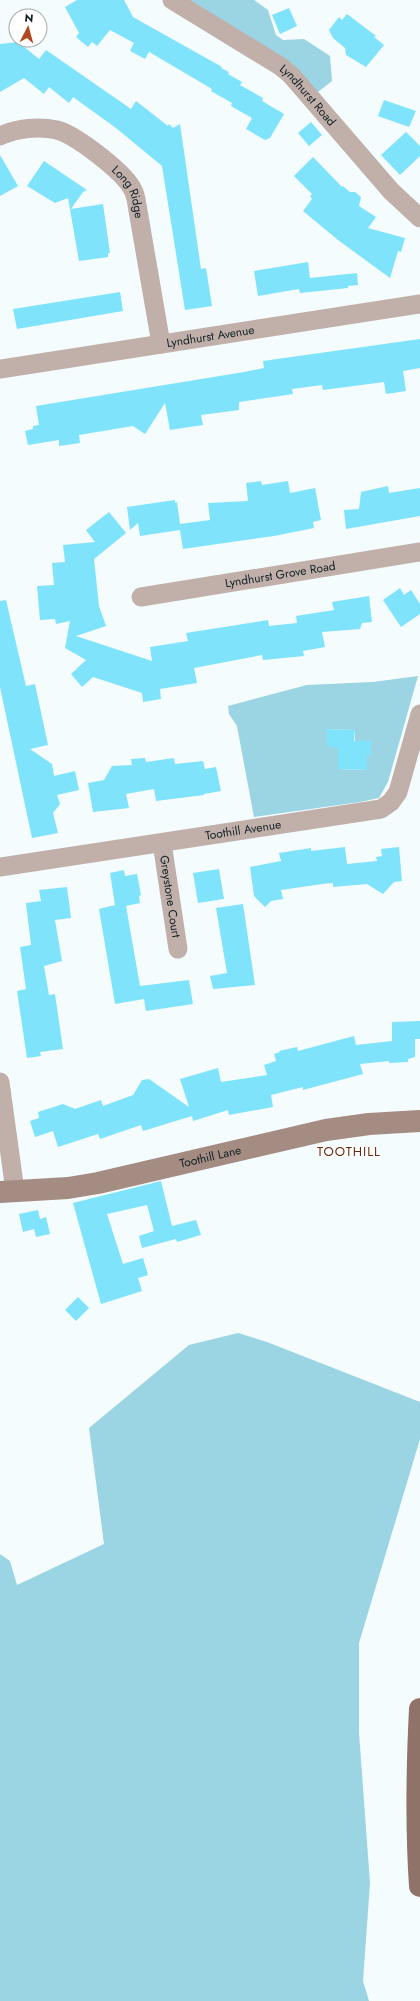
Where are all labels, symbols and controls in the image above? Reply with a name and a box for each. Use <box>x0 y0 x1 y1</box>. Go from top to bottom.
north arrow <box>8 8 48 48</box>
text: N <box>24 10 34 26</box>
street label: Lyndhurst Road <box>276 60 340 130</box>
street label: Long Ridge <box>108 161 148 220</box>
street label: Lyndhurst Avenue <box>165 321 256 352</box>
street label: Lyndhurst Grove Road <box>224 557 337 592</box>
street label: Toothill Avenue <box>204 815 282 845</box>
street label: Greystone Court <box>155 854 185 939</box>
street label: Toothill Lane <box>178 1141 243 1173</box>
district label: TOOTHILL <box>317 1142 381 1161</box>

